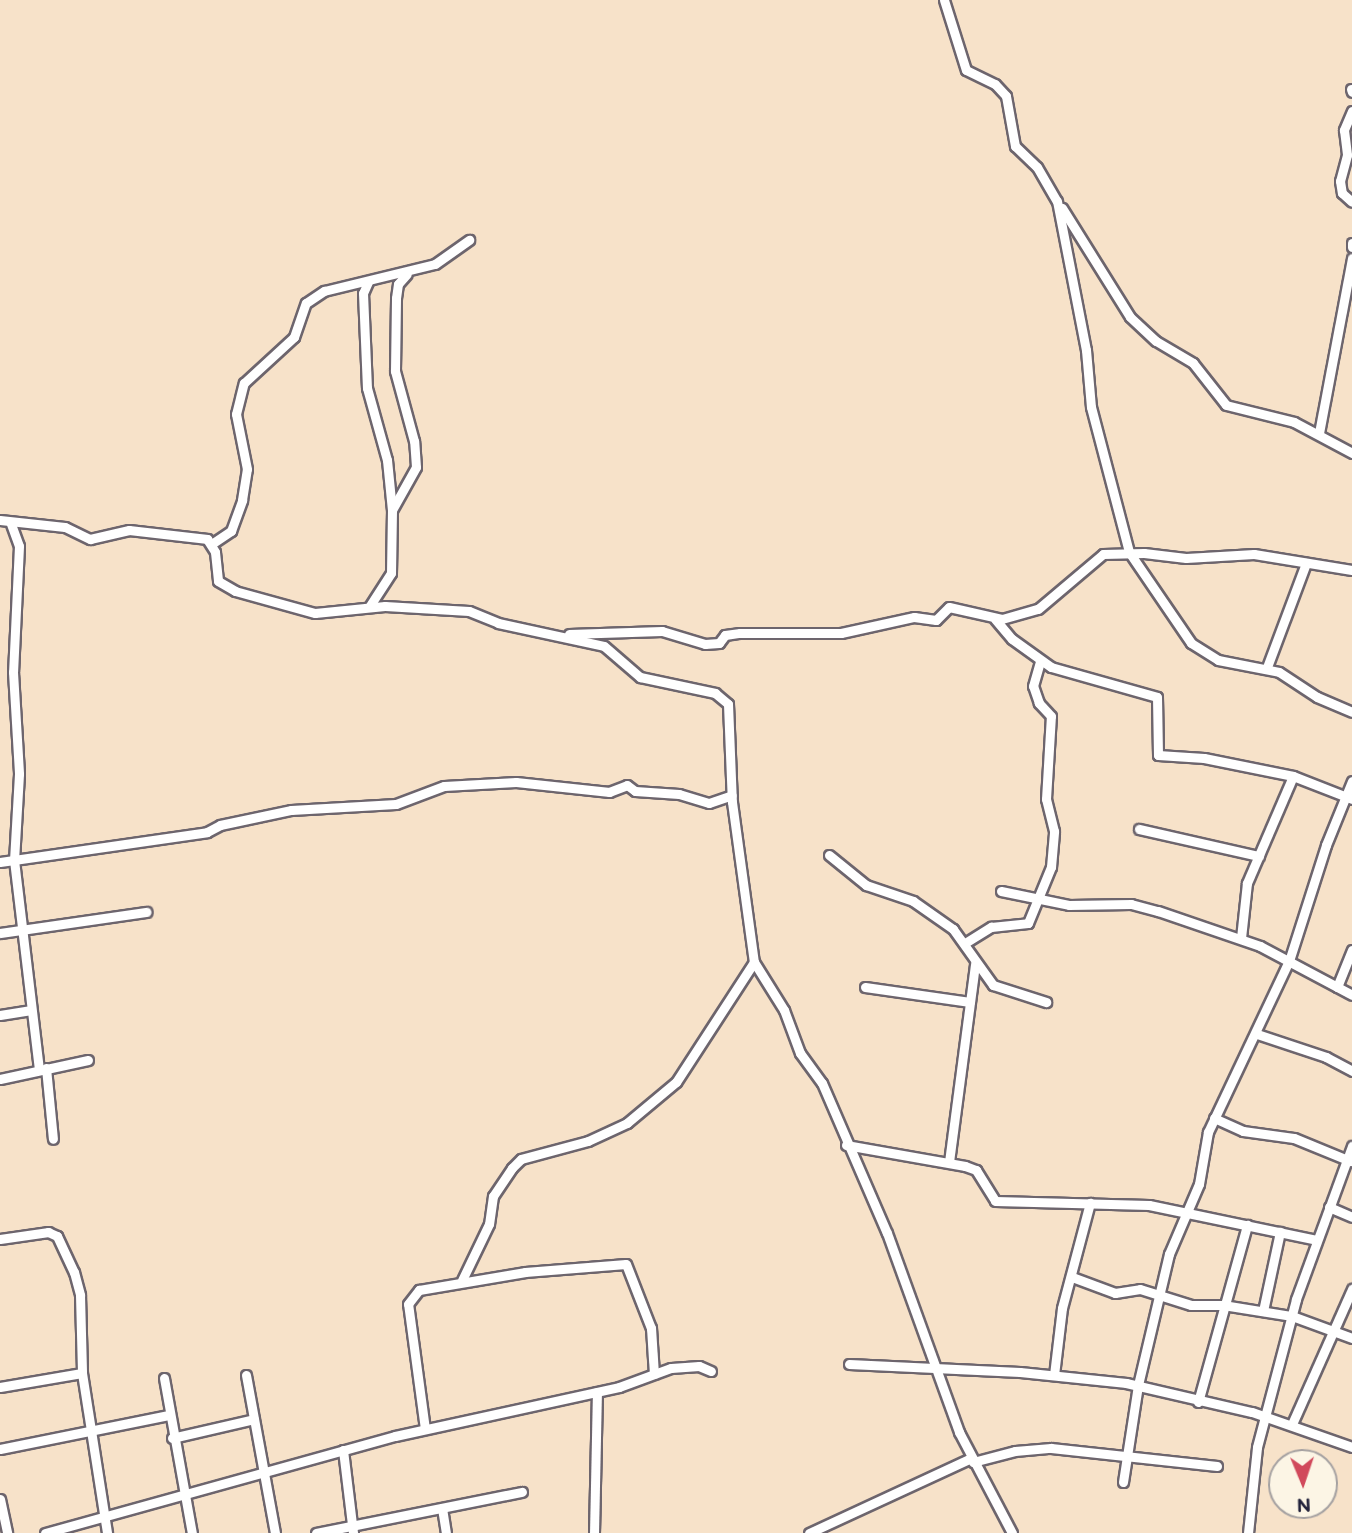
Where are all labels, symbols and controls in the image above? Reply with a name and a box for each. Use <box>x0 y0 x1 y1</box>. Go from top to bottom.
north arrow <box>1268 1449 1338 1519</box>
text: N <box>1296 1492 1311 1515</box>

